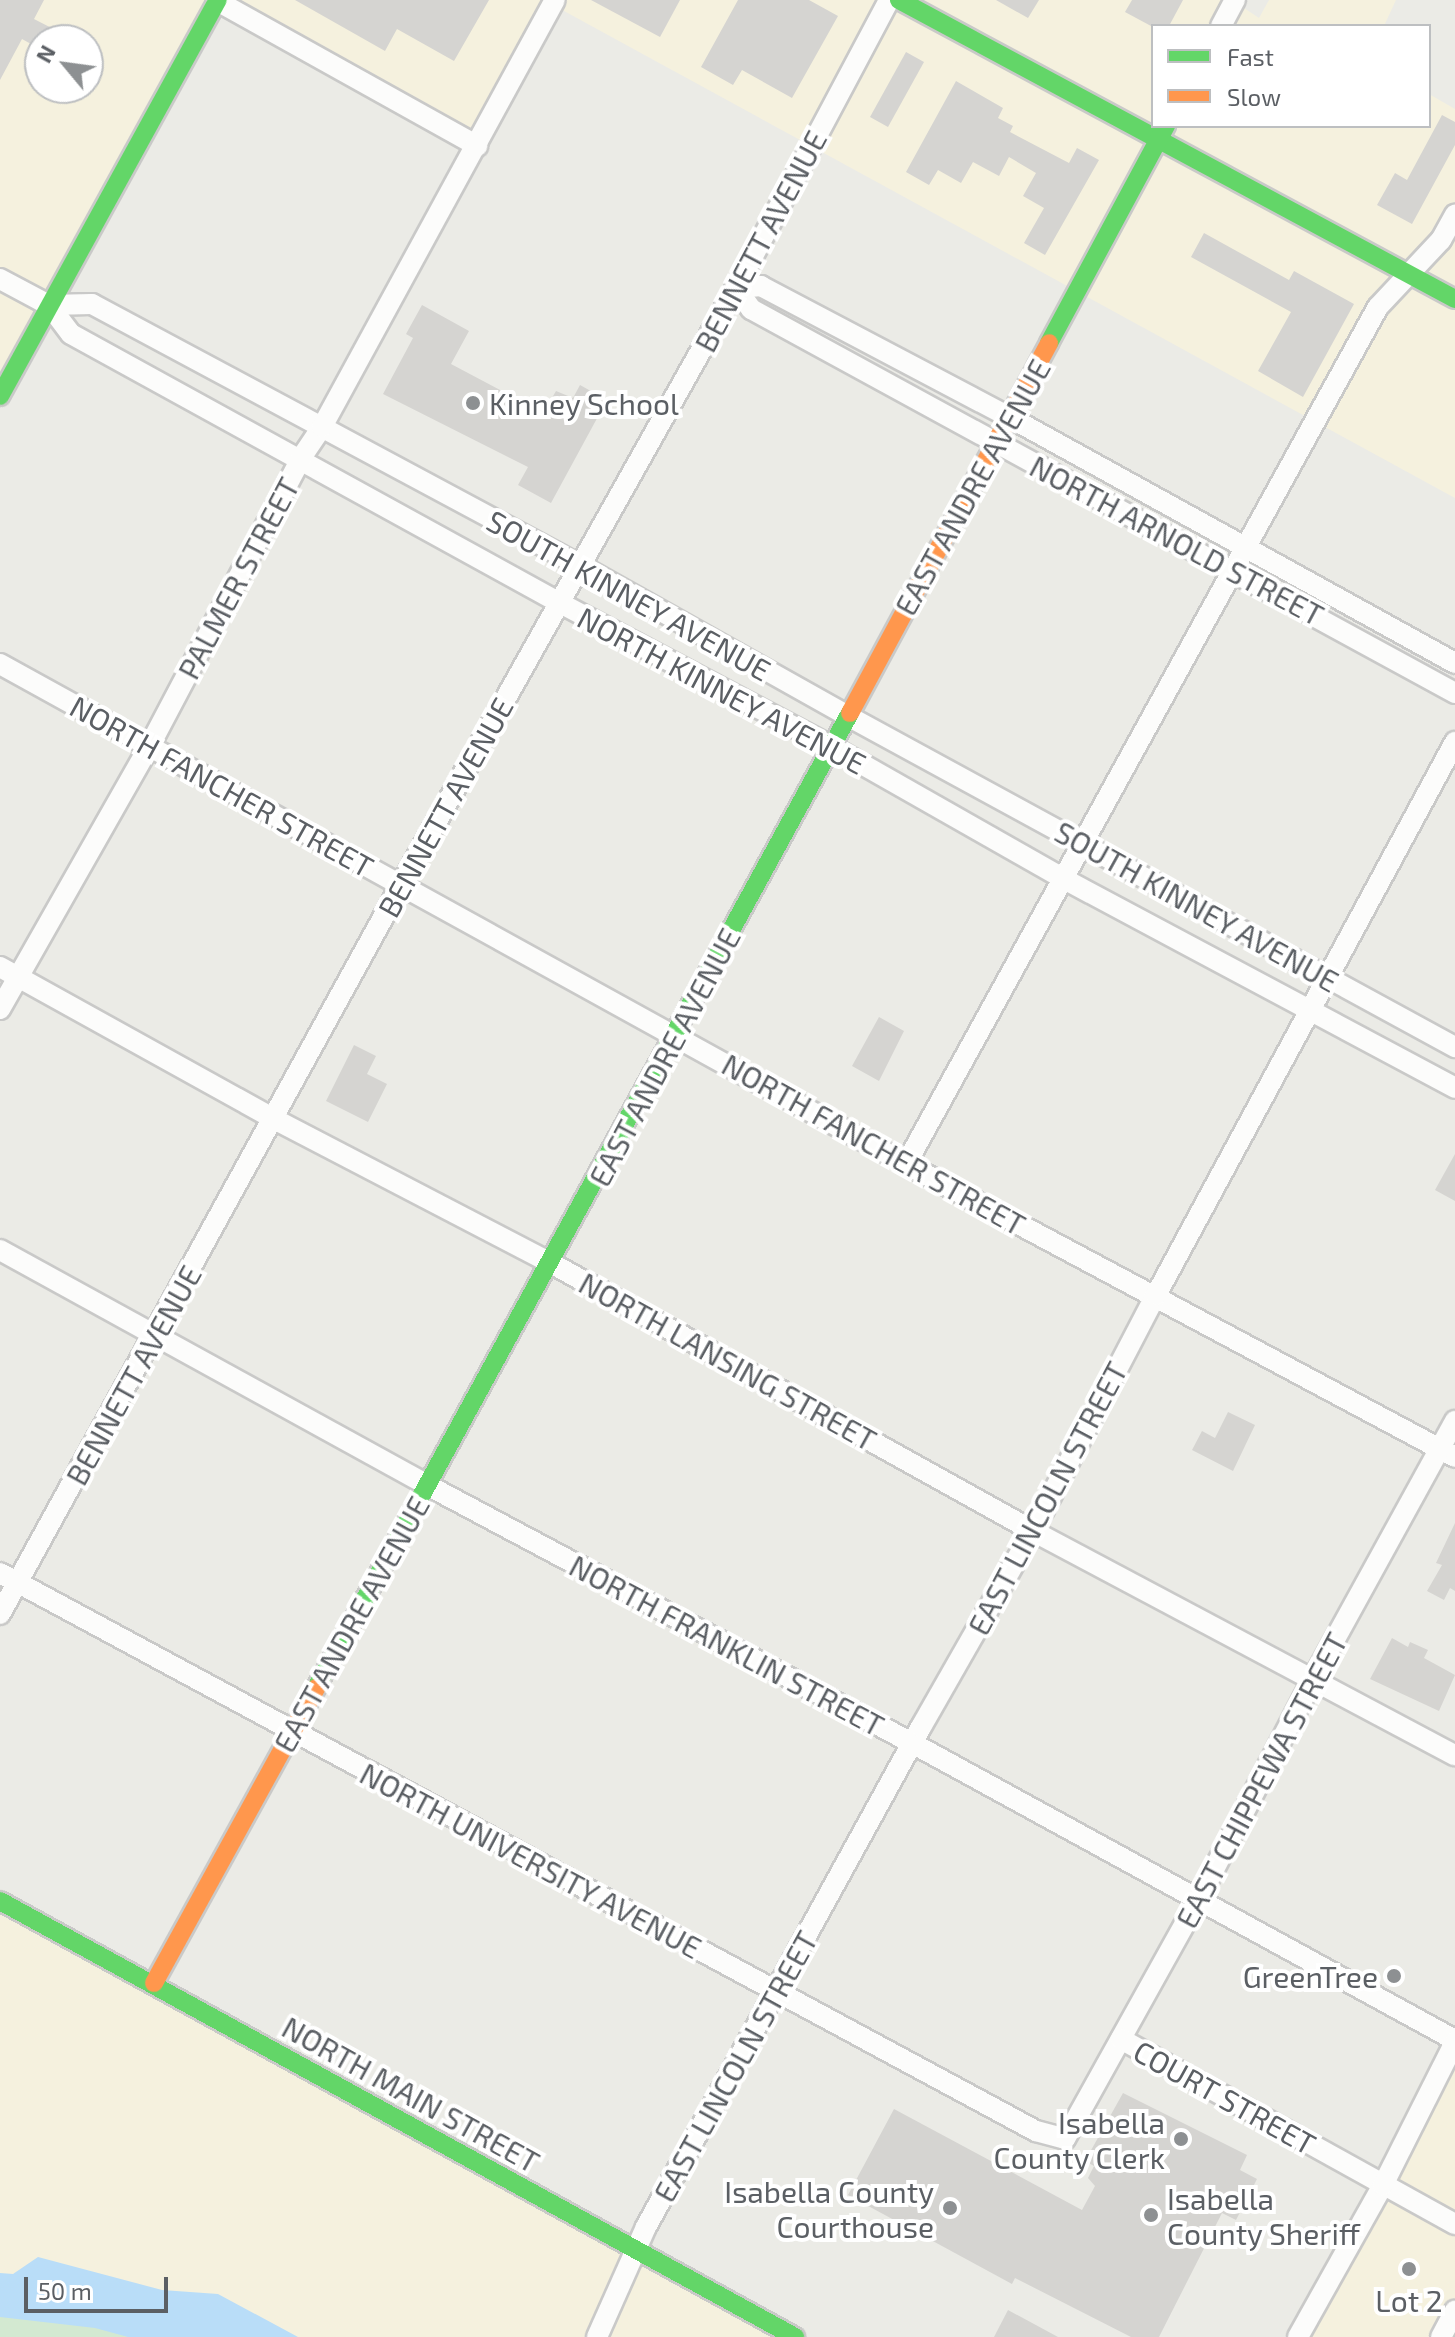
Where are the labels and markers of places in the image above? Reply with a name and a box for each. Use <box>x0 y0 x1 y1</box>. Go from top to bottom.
place label: Kinney School <box>489 385 680 421</box>
marker: Kinney School <box>464 394 482 412</box>
place label: GreenTree <box>1243 1958 1378 1994</box>
marker: GreenTree <box>1385 1967 1403 1985</box>
place label: Isabella County Clerk <box>993 2104 1165 2174</box>
marker: Isabella County Clerk <box>1172 2130 1190 2148</box>
place label: Isabella County Courthouse <box>724 2173 934 2244</box>
place label: Isabella County Sheriff <box>1167 2180 1361 2250</box>
marker: Isabella County Courthouse <box>941 2199 959 2217</box>
marker: Isabella County Sheriff <box>1142 2206 1160 2224</box>
marker: Lot 2 <box>1400 2260 1418 2278</box>
place label: Lot 2 <box>1375 2282 1443 2318</box>

